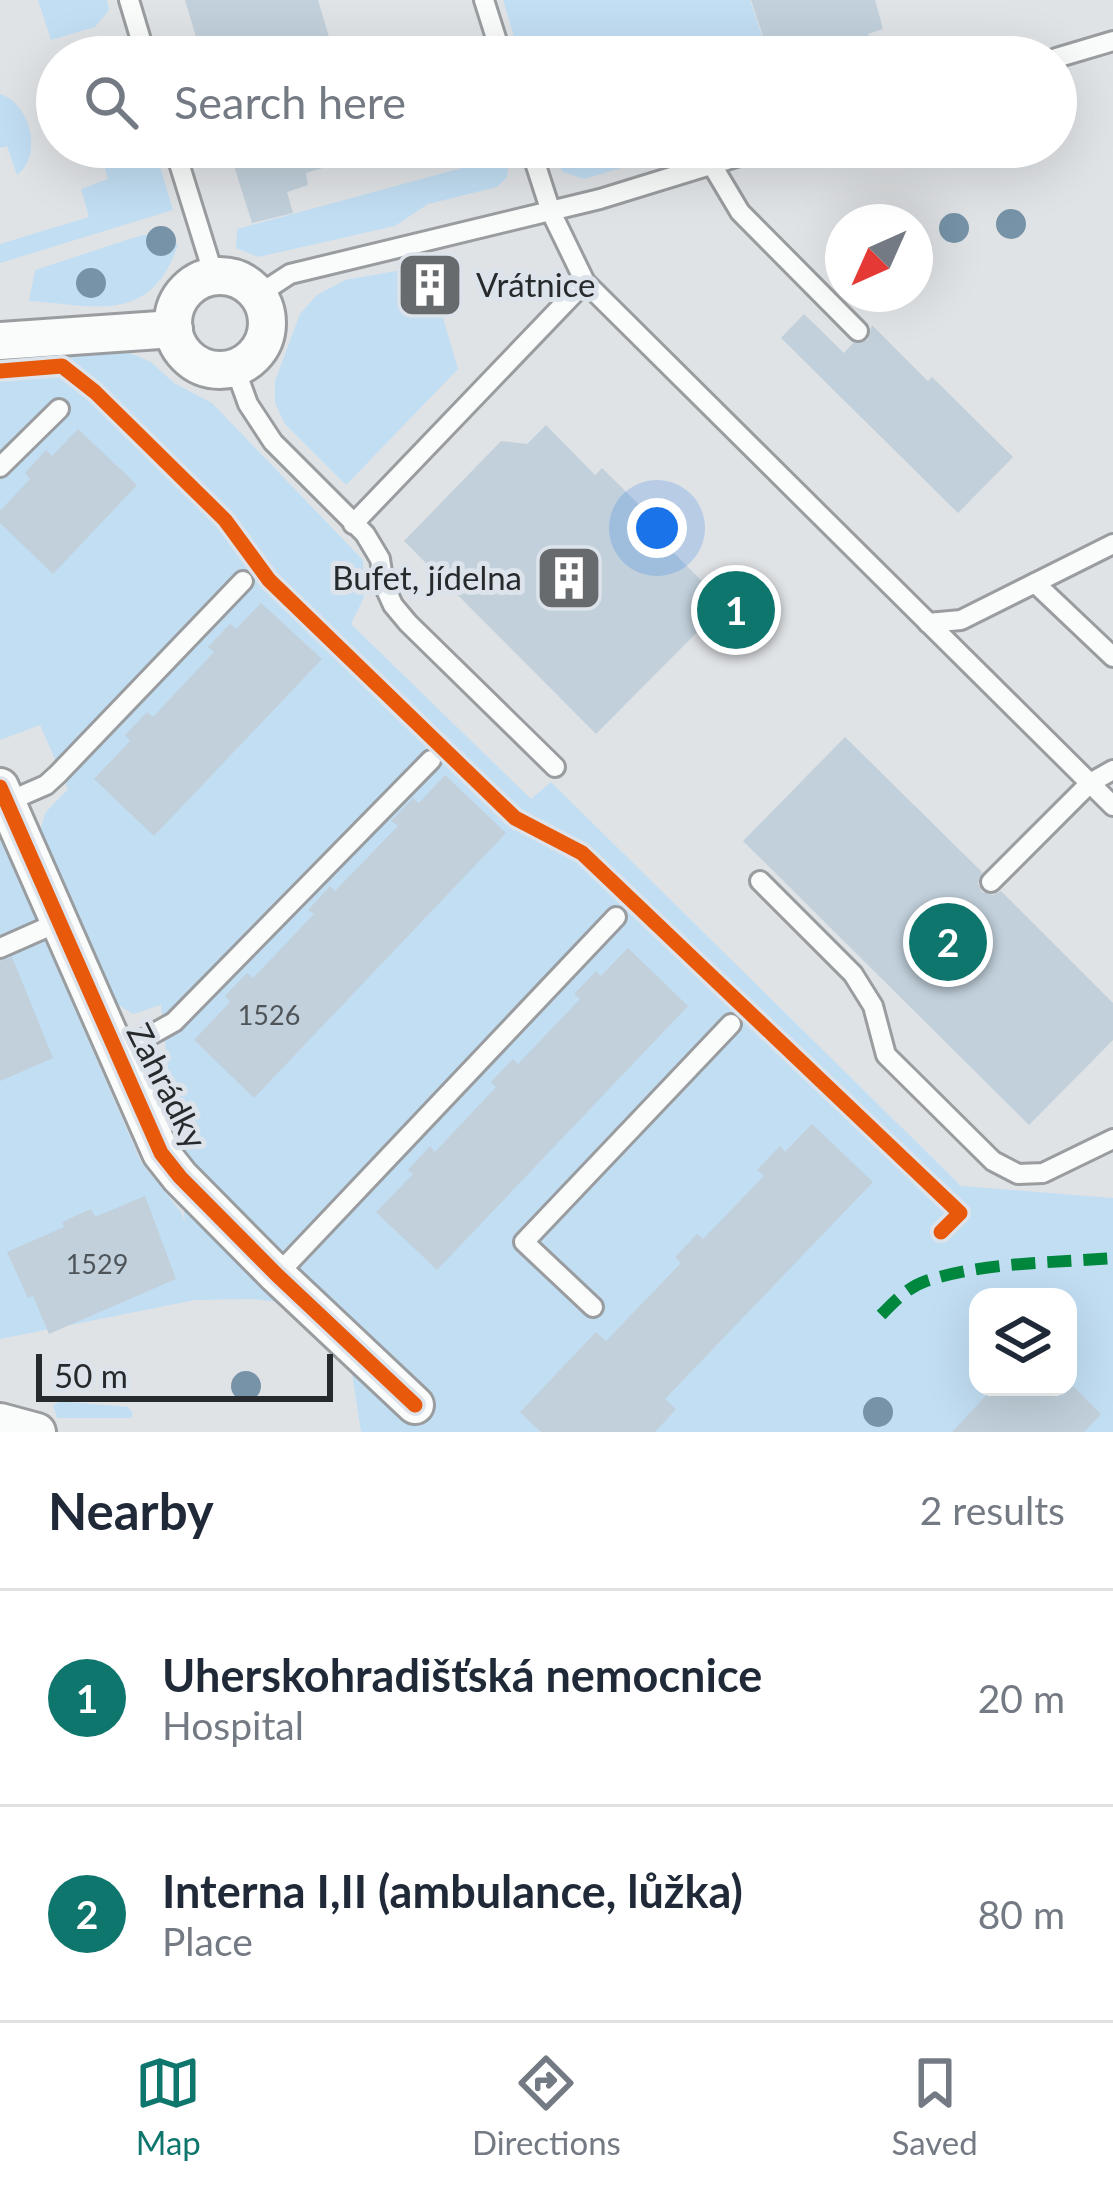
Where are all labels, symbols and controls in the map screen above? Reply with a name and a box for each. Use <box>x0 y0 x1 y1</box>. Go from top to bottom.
search box <box>36 36 1077 168</box>
icon: search <box>78 69 144 135</box>
text: Search here <box>174 75 406 129</box>
north arrow <box>825 204 933 312</box>
building icon: Vrátnice <box>395 250 465 320</box>
place label: Vrátnice <box>476 264 595 304</box>
your location <box>627 498 687 558</box>
building icon: Bufet, jídelna <box>534 543 604 613</box>
place label: Bufet, jídelna <box>332 557 522 597</box>
pin: 1 <box>697 565 775 655</box>
pin: 2 <box>909 897 987 987</box>
house number: 1526 <box>238 998 300 1031</box>
street label: Zahrádky <box>119 1016 216 1155</box>
house number: 1529 <box>66 1247 128 1280</box>
map controls <box>969 1288 1077 1396</box>
button: layers <box>969 1288 1077 1396</box>
scale bar <box>36 1348 333 1401</box>
text: 50 m <box>54 1355 128 1395</box>
text: Nearby <box>48 1480 214 1541</box>
text: 2 results <box>920 1487 1065 1533</box>
text: Uherskohradišťská nemocnice <box>162 1648 762 1702</box>
text: 1 <box>76 1675 98 1721</box>
text: 20 m <box>978 1675 1065 1721</box>
text: Hospital <box>162 1702 304 1748</box>
text: Interna I,II (ambulance, lůžka) <box>162 1864 743 1918</box>
text: 2 <box>76 1891 98 1937</box>
text: 80 m <box>978 1891 1065 1937</box>
text: Place <box>162 1918 253 1964</box>
tab: Map <box>135 2050 201 2162</box>
tab: Directions <box>472 2050 621 2162</box>
tab: Saved <box>891 2050 978 2162</box>

